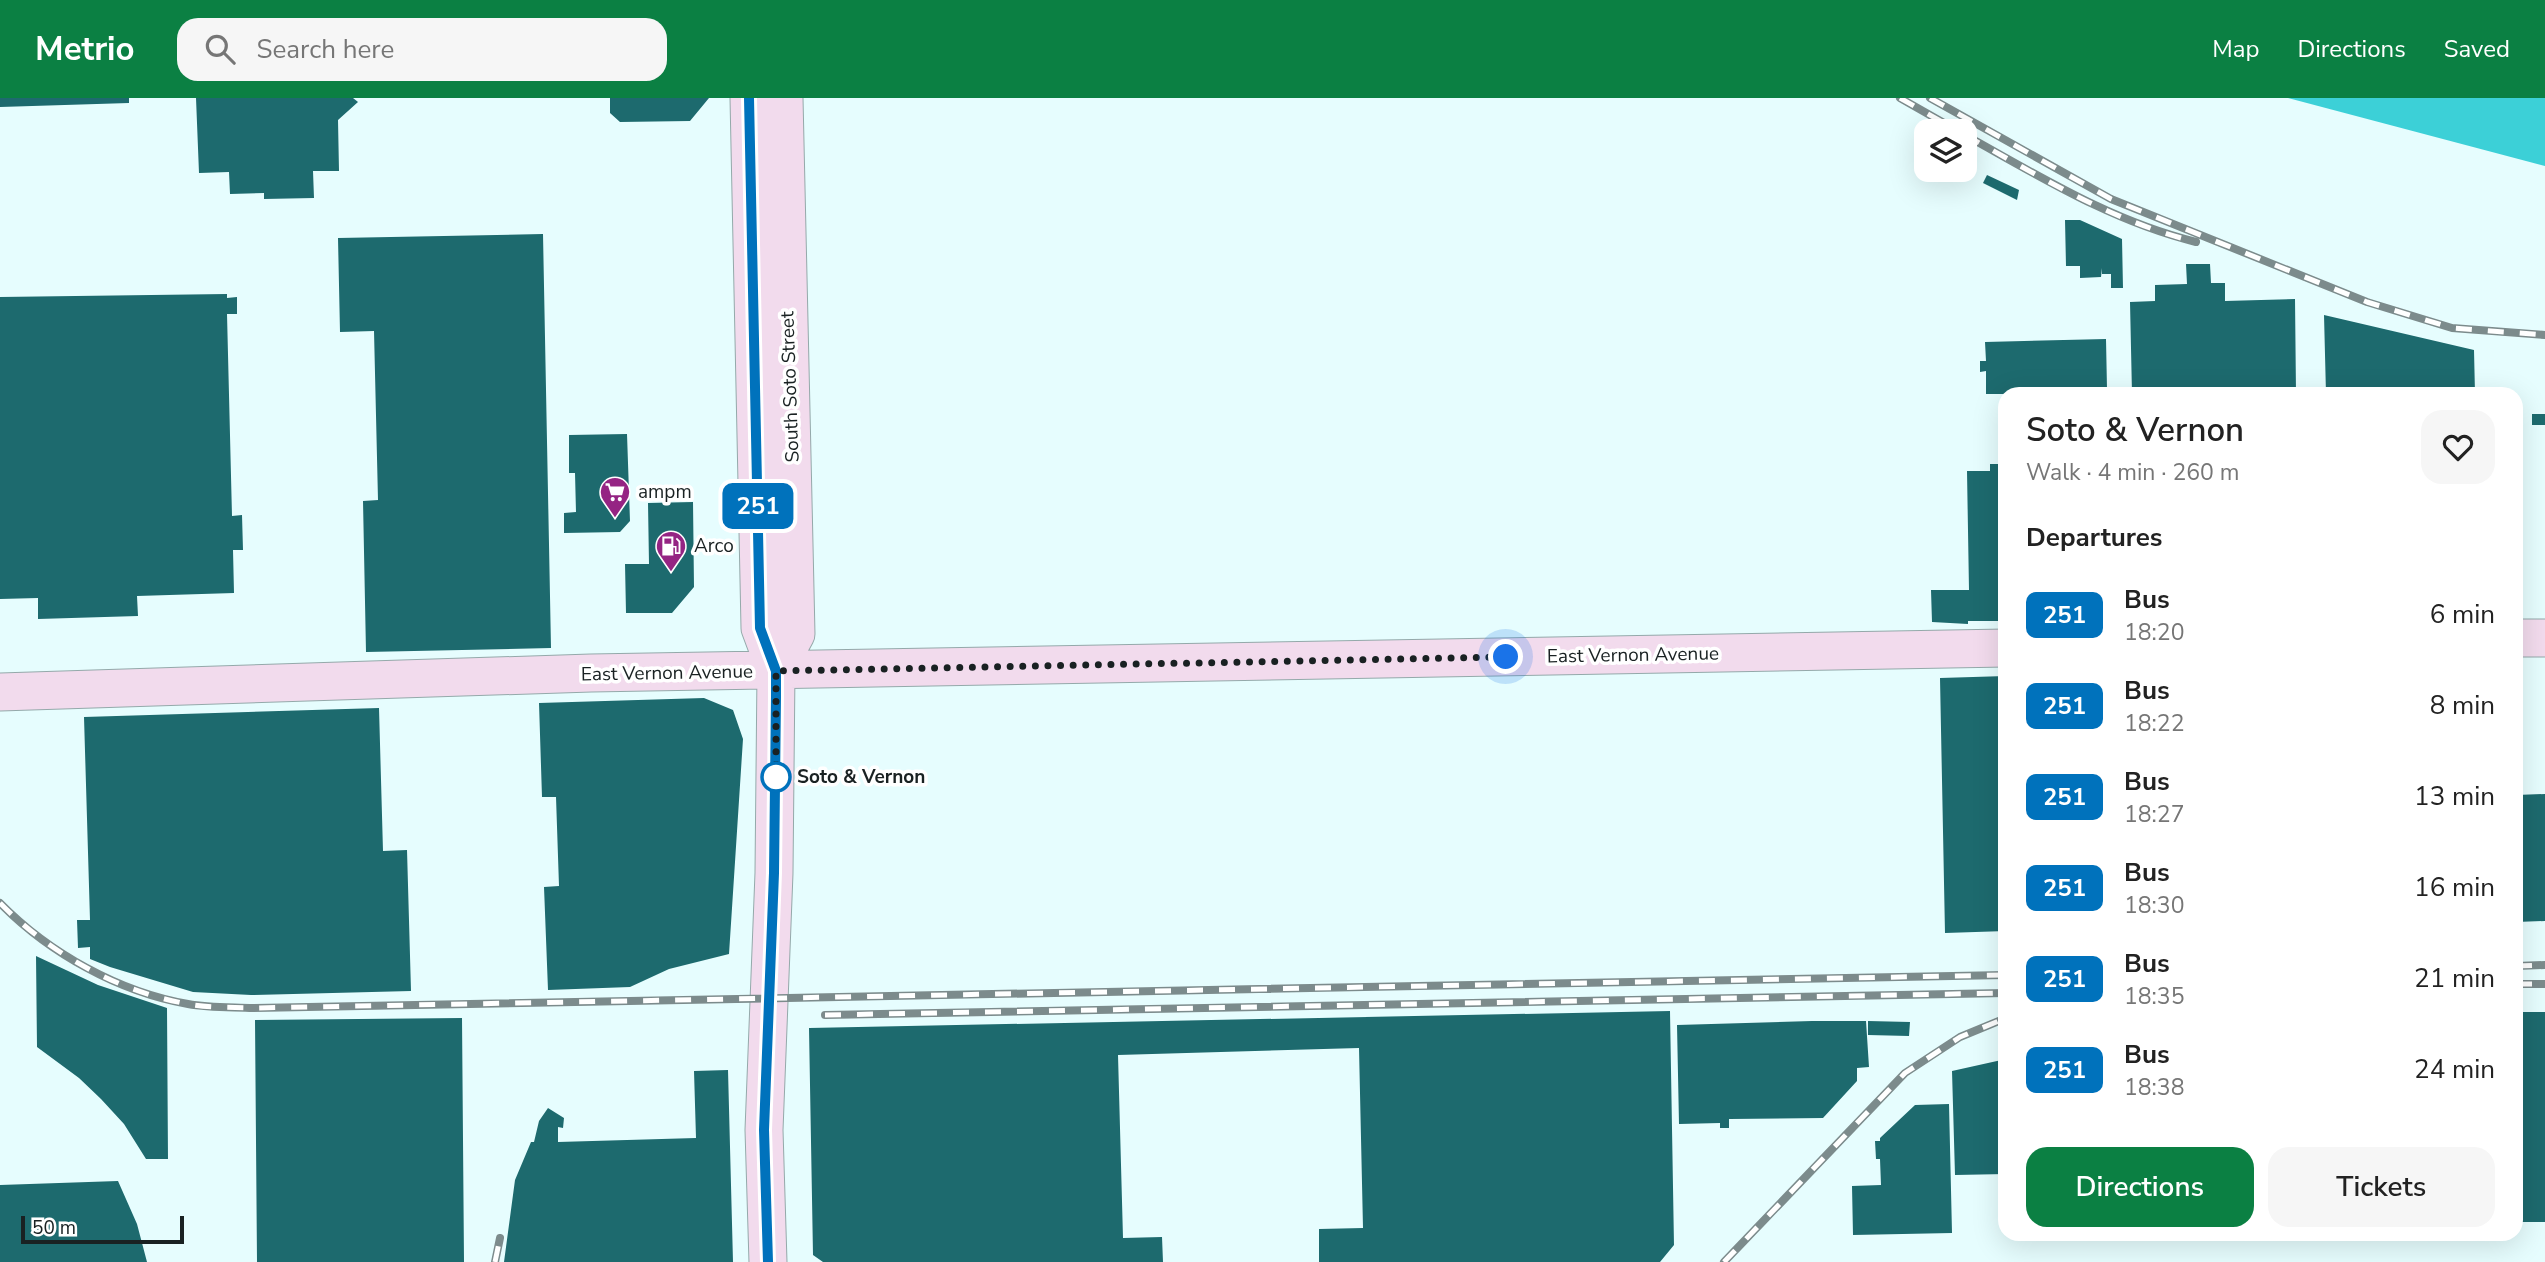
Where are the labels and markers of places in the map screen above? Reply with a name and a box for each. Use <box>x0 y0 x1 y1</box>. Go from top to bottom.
supermarket icon: ampm <box>598 475 632 519</box>
place label: ampm <box>638 479 692 505</box>
fuel station icon: Arco <box>654 529 688 573</box>
place label: Arco <box>694 533 734 559</box>
marker: Soto & Vernon <box>761 762 791 792</box>
place label: Soto & Vernon <box>797 764 925 790</box>

